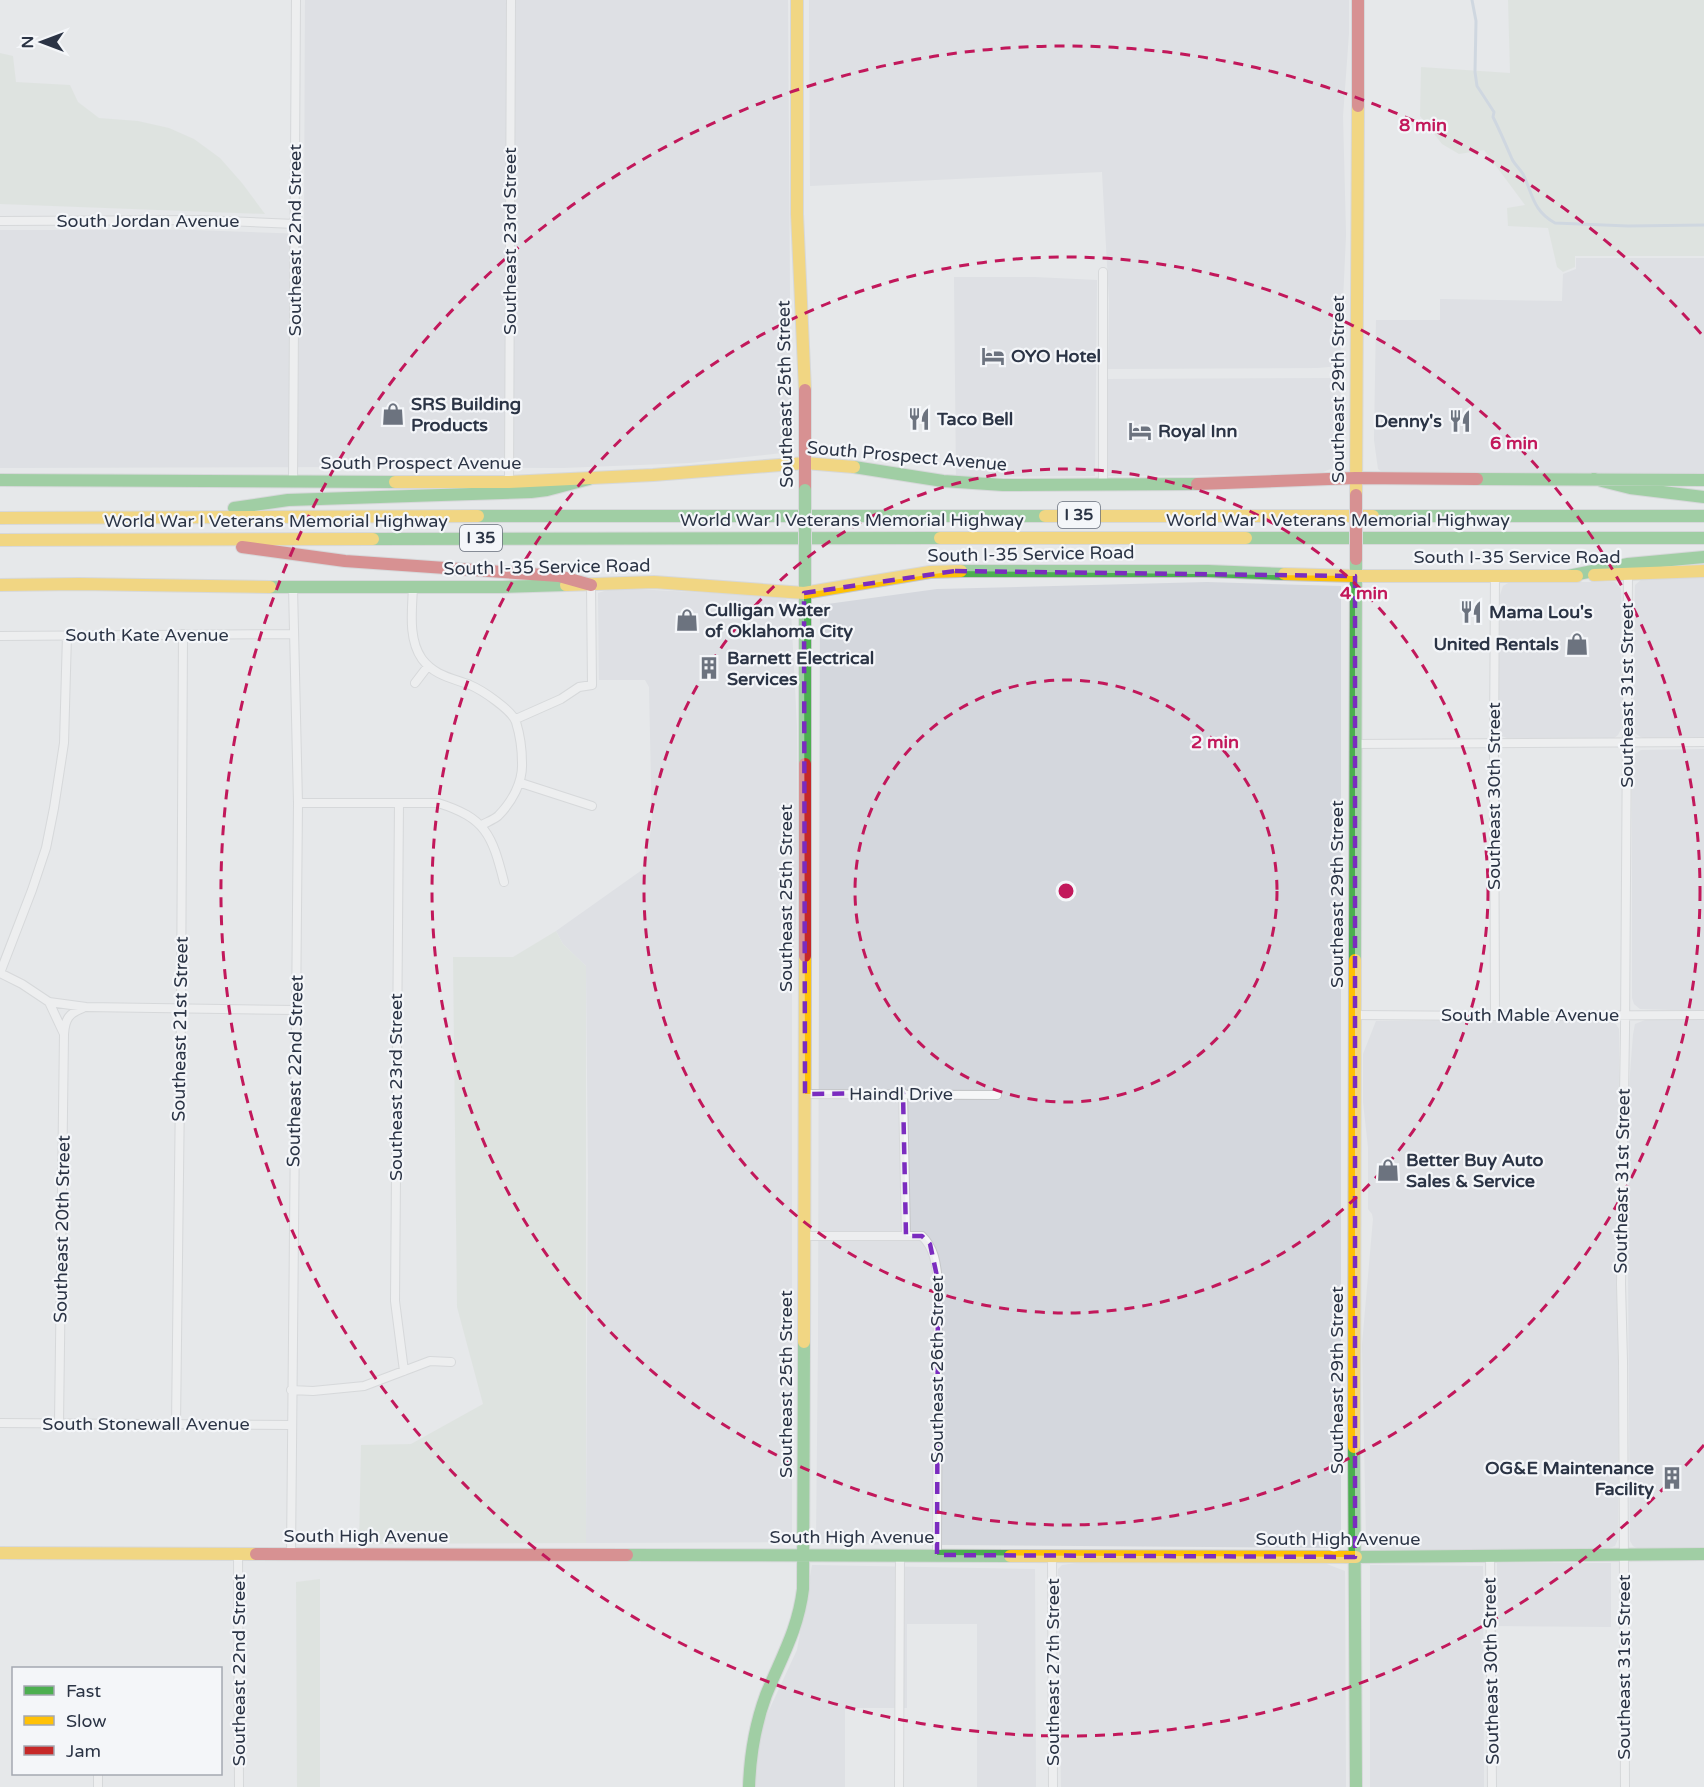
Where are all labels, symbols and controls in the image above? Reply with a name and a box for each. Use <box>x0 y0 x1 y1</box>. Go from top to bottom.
north arrow <box>12 12 72 72</box>
text: N <box>18 36 38 48</box>
text: 8 min <box>1399 114 1447 136</box>
street label: Southeast 22nd Street <box>284 144 306 336</box>
street label: Southeast 23rd Street <box>499 147 521 335</box>
street label: South Jordan Avenue <box>56 210 240 232</box>
street label: Southeast 29th Street <box>1327 295 1349 483</box>
street label: Southeast 25th Street <box>772 300 798 488</box>
hotel icon: OYO Hotel <box>980 343 1006 369</box>
place label: OYO Hotel <box>1011 345 1101 367</box>
place label: SRS Building Products <box>411 393 521 436</box>
shop icon: SRS Building Products <box>380 401 406 427</box>
restaurant icon: Taco Bell <box>906 406 932 432</box>
place label: Taco Bell <box>936 408 1013 430</box>
restaurant icon: Denny's <box>1447 408 1473 434</box>
place label: Denny's <box>1375 410 1442 432</box>
hotel icon: Royal Inn <box>1127 418 1153 444</box>
place label: Royal Inn <box>1158 420 1237 442</box>
text: 6 min <box>1490 432 1538 454</box>
street label: South Prospect Avenue <box>806 436 1008 476</box>
street label: South Prospect Avenue <box>321 452 521 474</box>
road number: I 35 <box>1058 502 1100 528</box>
street label: World War I Veterans Memorial Highway <box>680 509 1024 531</box>
street label: World War I Veterans Memorial Highway <box>1166 509 1510 531</box>
street label: World War I Veterans Memorial Highway <box>104 510 448 532</box>
road number: I 35 <box>460 525 502 551</box>
street label: South I-35 Service Road <box>927 541 1135 567</box>
street label: South I-35 Service Road <box>1413 546 1621 568</box>
street label: South I-35 Service Road <box>443 554 651 580</box>
text: 4 min <box>1340 582 1388 604</box>
place label: Culligan Water of Oklahoma City <box>705 599 853 642</box>
restaurant icon: Mama Lou's <box>1458 599 1484 625</box>
place label: Mama Lou's <box>1489 601 1593 623</box>
street label: Southeast 31st Street <box>1616 602 1638 788</box>
shop icon: Culligan Water of Oklahoma City <box>674 607 700 633</box>
street label: South Kate Avenue <box>65 624 229 646</box>
shop icon: United Rentals <box>1564 631 1590 657</box>
place label: United Rentals <box>1433 633 1559 655</box>
place label: Barnett Electrical Services <box>727 647 874 690</box>
building icon: Barnett Electrical Services <box>696 655 722 681</box>
street label: Southeast 30th Street <box>1483 702 1505 890</box>
text: 2 min <box>1191 731 1239 753</box>
street label: Southeast 29th Street <box>1326 800 1348 988</box>
street label: Southeast 25th Street <box>775 804 797 992</box>
centre of rings <box>1056 881 1076 901</box>
street label: Southeast 21st Street <box>167 936 193 1122</box>
street label: Southeast 22nd Street <box>282 975 308 1167</box>
street label: Southeast 23rd Street <box>385 993 407 1181</box>
street label: South Mable Avenue <box>1441 1004 1619 1026</box>
street label: Haindl Drive <box>849 1083 953 1105</box>
street label: Southeast 31st Street <box>1609 1088 1635 1274</box>
street label: Southeast 20th Street <box>49 1135 75 1323</box>
place label: Better Buy Auto Sales & Service <box>1406 1149 1544 1192</box>
shop icon: Better Buy Auto Sales & Service <box>1375 1157 1401 1183</box>
street label: Southeast 26th Street <box>926 1275 948 1463</box>
street label: Southeast 29th Street <box>1326 1286 1348 1474</box>
street label: Southeast 25th Street <box>775 1290 797 1478</box>
street label: South Stonewall Avenue <box>42 1413 250 1435</box>
place label: OG&E Maintenance Facility <box>1485 1457 1654 1500</box>
building icon: OG&E Maintenance Facility <box>1659 1465 1685 1491</box>
street label: South High Avenue <box>284 1525 448 1547</box>
street label: South High Avenue <box>770 1526 934 1548</box>
street label: South High Avenue <box>1256 1528 1420 1550</box>
street label: Southeast 22nd Street <box>228 1574 250 1766</box>
street label: Southeast 31st Street <box>1613 1574 1635 1760</box>
street label: Southeast 30th Street <box>1478 1577 1504 1765</box>
street label: Southeast 27th Street <box>1042 1578 1064 1766</box>
legend <box>12 1667 222 1775</box>
text: Fast <box>66 1680 101 1702</box>
text: Slow <box>66 1710 107 1732</box>
text: Jam <box>66 1740 101 1762</box>

